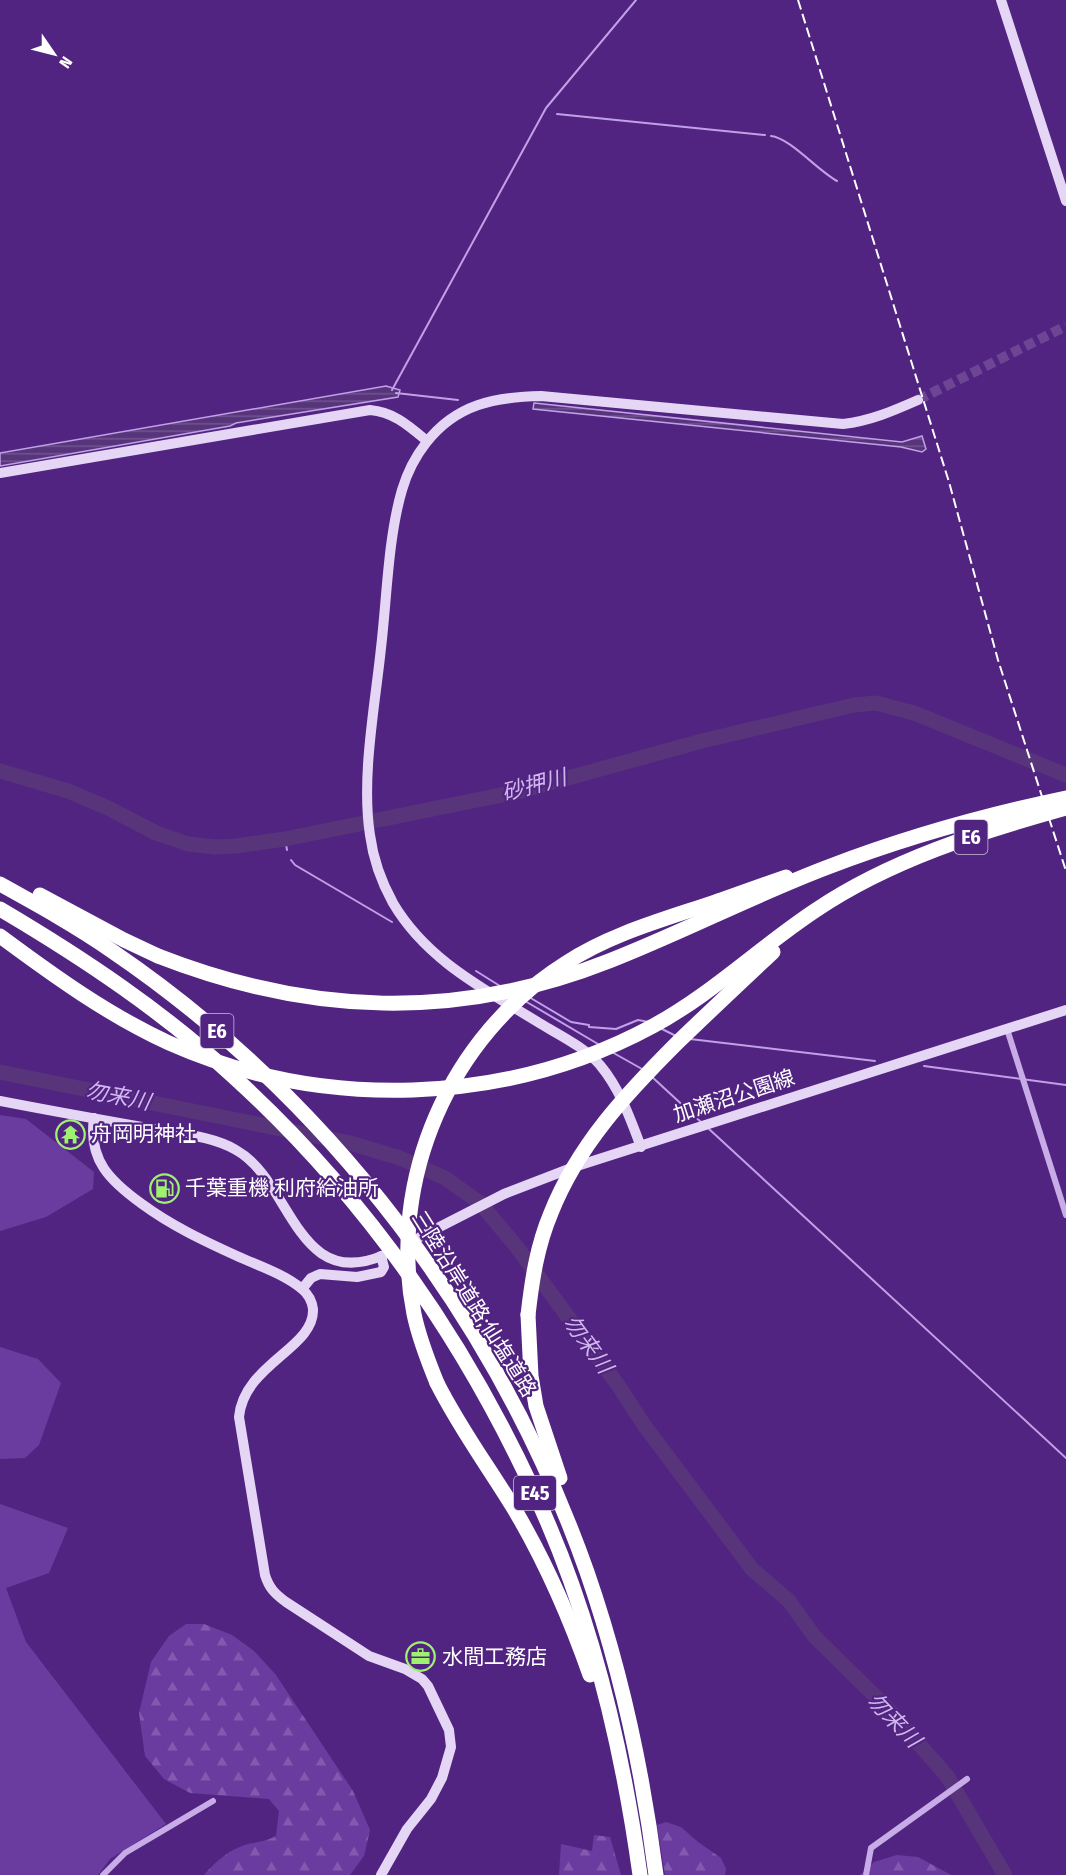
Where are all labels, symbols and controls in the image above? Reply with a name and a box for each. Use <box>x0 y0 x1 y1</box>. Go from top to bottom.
north arrow <box>24 24 84 84</box>
text: N <box>55 53 76 72</box>
water label: 砂押川 <box>499 763 571 807</box>
road number: E6 <box>954 820 988 854</box>
road number: E6 <box>200 1014 234 1048</box>
street label: 加瀬沼公園線 <box>670 1064 798 1128</box>
water label: 勿来川 <box>83 1076 155 1116</box>
temple icon: 舟岡明神社 <box>54 1118 86 1150</box>
place label: 舟岡明神社 <box>91 1121 196 1147</box>
fuel station icon: 千葉重機 利府給油所 <box>148 1172 180 1204</box>
place label: 千葉重機 利府給油所 <box>185 1175 379 1201</box>
street label: 三陸沿岸道路;仙塩道路 <box>406 1206 542 1402</box>
water label: 勿来川 <box>558 1309 619 1380</box>
road number: E45 <box>514 1476 556 1510</box>
office icon: 水間工務店 <box>405 1641 437 1673</box>
place label: 水間工務店 <box>442 1644 547 1670</box>
water label: 勿来川 <box>861 1687 928 1755</box>

